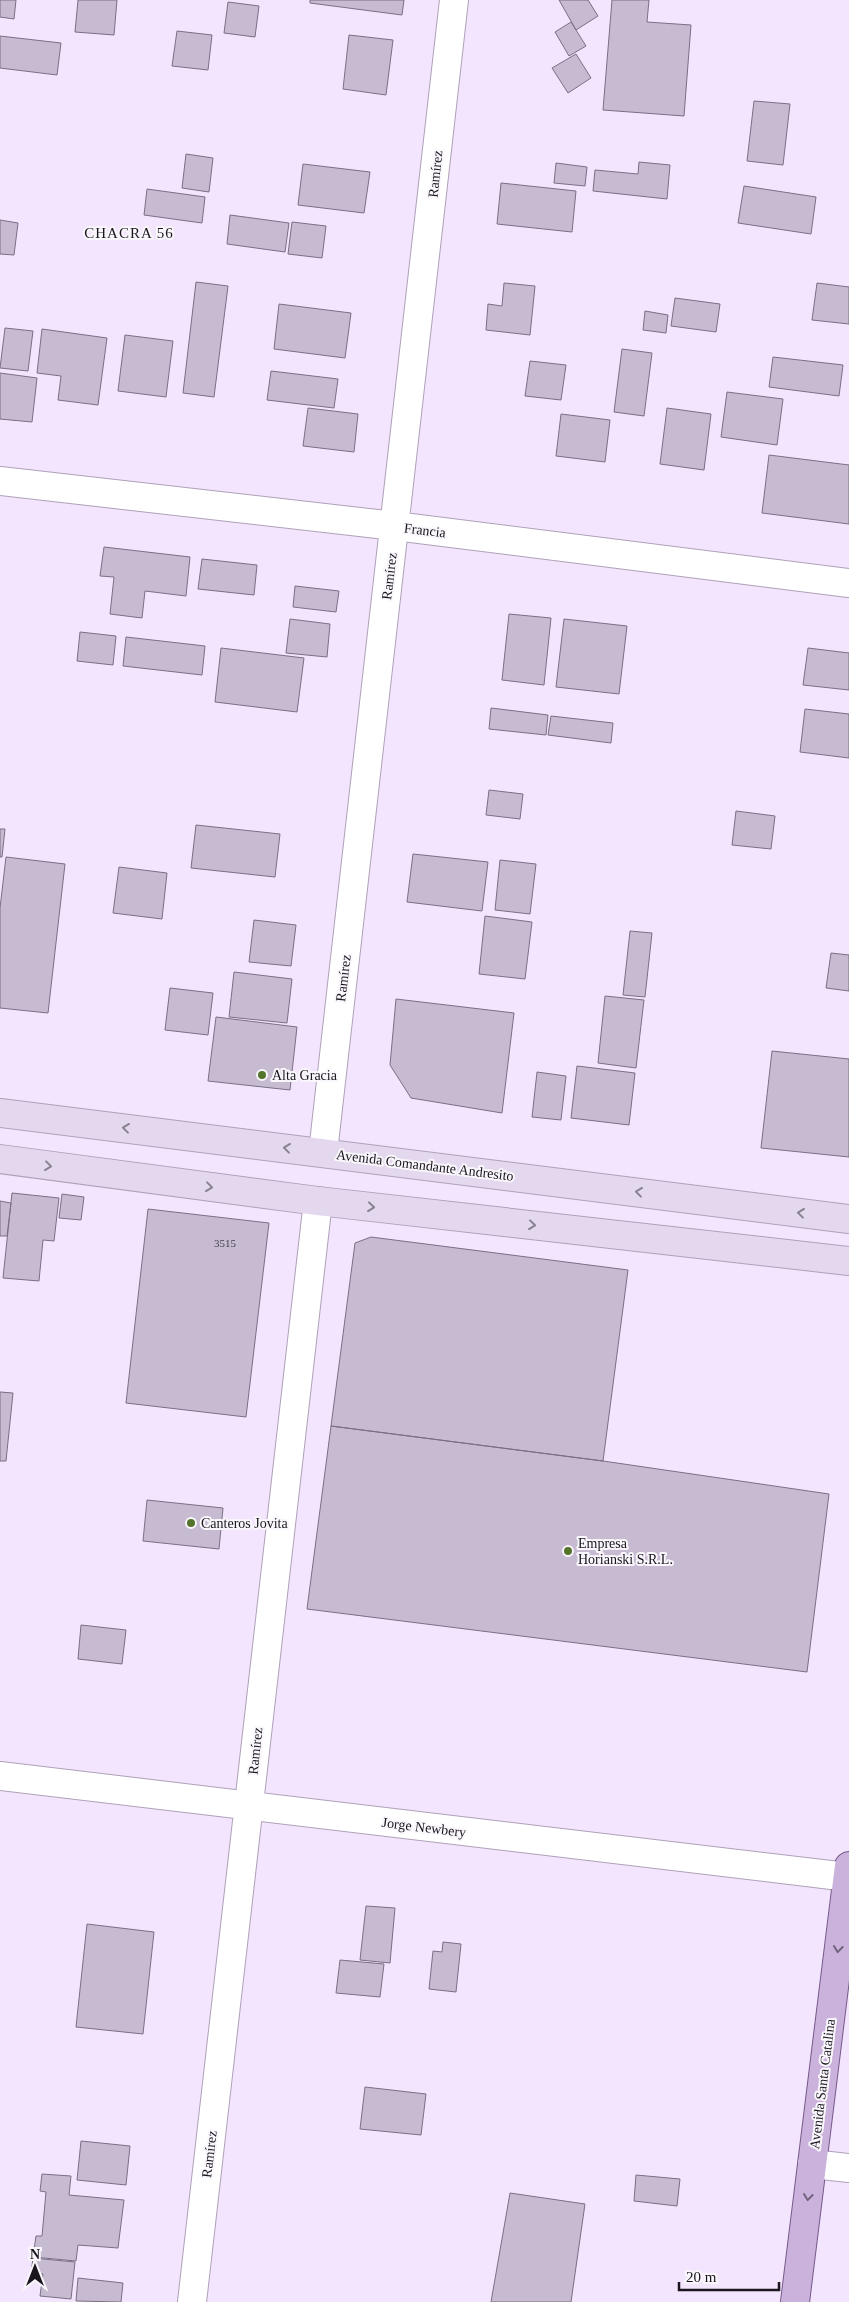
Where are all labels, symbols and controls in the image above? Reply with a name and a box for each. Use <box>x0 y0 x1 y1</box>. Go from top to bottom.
street label: Ramírez <box>426 150 445 198</box>
district label: CHACRA 56 <box>84 225 174 241</box>
street label: Francia <box>403 520 447 541</box>
street label: Ramírez <box>379 552 400 601</box>
street label: Ramírez <box>333 954 354 1003</box>
place label: Alta Gracia <box>272 1068 338 1083</box>
marker: Alta Gracia <box>256 1069 268 1081</box>
one-way arrow <box>122 1123 130 1134</box>
one-way arrow <box>283 1143 291 1154</box>
street label: Avenida Comandante Andresito <box>335 1147 514 1184</box>
one-way arrow <box>45 1160 53 1171</box>
one-way arrow <box>206 1181 214 1192</box>
one-way arrow <box>635 1187 643 1198</box>
one-way arrow <box>367 1201 375 1212</box>
one-way arrow <box>796 1208 805 1218</box>
one-way arrow <box>529 1219 537 1230</box>
house number: 3515 <box>214 1237 237 1249</box>
place label: Canteros Jovita <box>201 1516 288 1531</box>
marker: Canteros Jovita <box>185 1517 197 1529</box>
place label: Empresa Horianski S.R.L. <box>578 1536 673 1567</box>
marker: Empresa Horianski S.R.L. <box>562 1545 574 1557</box>
street label: Ramírez <box>246 1727 265 1775</box>
street label: Jorge Newbery <box>381 1815 467 1840</box>
one-way arrow <box>834 1945 844 1954</box>
street label: Avenida Santa Catalina <box>807 2017 838 2150</box>
street label: Ramírez <box>199 2130 220 2179</box>
one-way arrow <box>803 2194 814 2202</box>
north arrow <box>10 2242 60 2292</box>
text: N <box>30 2247 40 2262</box>
scale bar <box>679 2260 779 2292</box>
text: 20 m <box>686 2269 717 2285</box>

